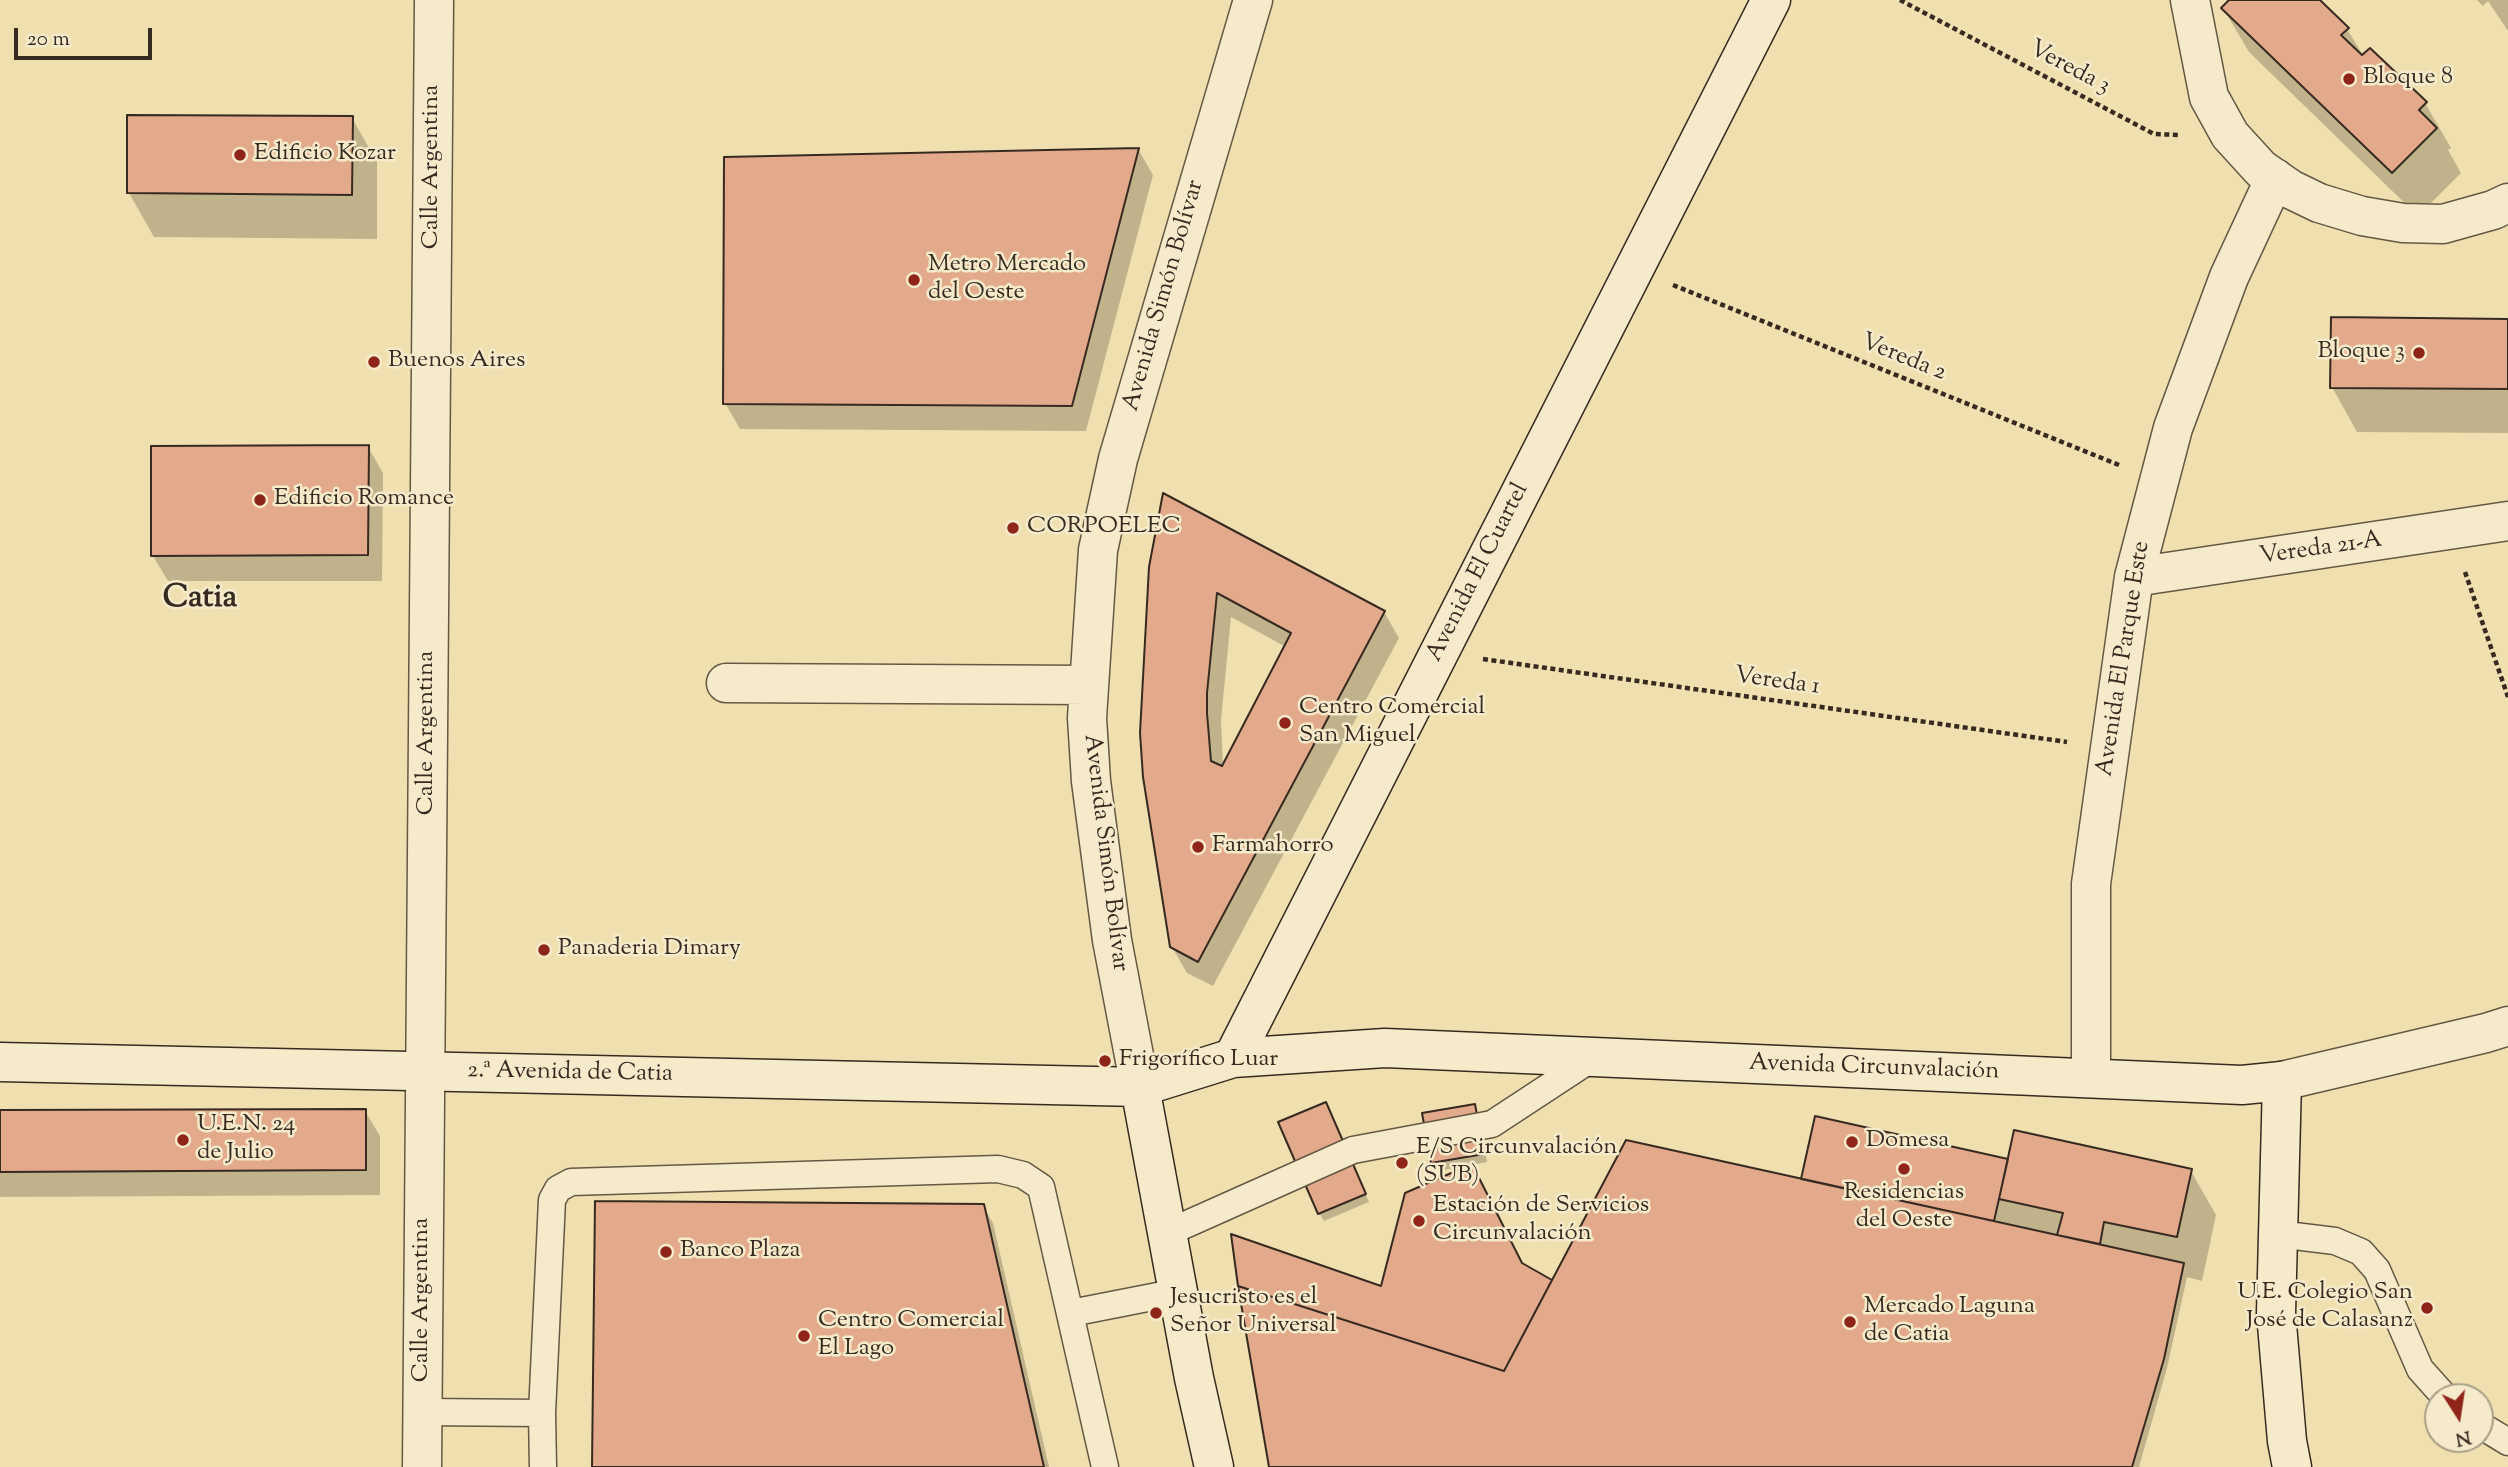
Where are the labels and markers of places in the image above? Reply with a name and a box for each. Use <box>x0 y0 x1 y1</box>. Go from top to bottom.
place label: Bloque 8 <box>2363 65 2453 93</box>
marker: Bloque 8 <box>2341 71 2357 87</box>
place label: Edificio Kozar <box>254 141 396 169</box>
marker: Edificio Kozar <box>232 147 248 163</box>
place label: Metro Mercado del Oeste <box>928 252 1086 308</box>
marker: Metro Mercado del Oeste <box>906 272 922 288</box>
place label: Bloque 3 <box>2317 339 2405 367</box>
marker: Bloque 3 <box>2411 345 2427 361</box>
place label: Buenos Aires <box>388 348 526 376</box>
marker: Buenos Aires <box>366 354 382 370</box>
place label: Edificio Romance <box>274 486 454 514</box>
marker: Edificio Romance <box>252 492 268 508</box>
place label: CORPOELEC <box>1027 514 1181 542</box>
marker: CORPOELEC <box>1005 520 1021 536</box>
place label: Centro Comercial San Miguel <box>1299 695 1485 751</box>
marker: Centro Comercial San Miguel <box>1277 715 1293 731</box>
place label: Farmahorro <box>1212 833 1334 861</box>
marker: Farmahorro <box>1190 839 1206 855</box>
place label: Panaderia Dimary <box>558 936 741 964</box>
marker: Panaderia Dimary <box>536 942 552 958</box>
place label: Frigorífico Luar <box>1119 1047 1278 1075</box>
marker: Frigorífico Luar <box>1097 1053 1113 1069</box>
place label: U.E.N. 24 de Julio <box>197 1112 295 1168</box>
place label: Domesa <box>1866 1128 1949 1156</box>
marker: U.E.N. 24 de Julio <box>175 1132 191 1148</box>
marker: Domesa <box>1844 1134 1860 1150</box>
place label: E/S Circunvalación (SUB) <box>1416 1135 1617 1191</box>
marker: E/S Circunvalación (SUB) <box>1394 1155 1410 1171</box>
marker: Residencias del Oeste <box>1896 1161 1912 1177</box>
place label: Residencias del Oeste <box>1844 1180 1964 1236</box>
place label: Estación de Servicios Circunvalación <box>1433 1193 1649 1249</box>
marker: Estación de Servicios Circunvalación <box>1411 1213 1427 1229</box>
place label: Banco Plaza <box>680 1238 801 1266</box>
marker: Banco Plaza <box>658 1244 674 1260</box>
place label: U.E. Colegio San José de Calasanz <box>2237 1280 2413 1336</box>
place label: Jesucristo es el Señor Universal <box>1170 1285 1336 1341</box>
place label: Mercado Laguna de Catia <box>1864 1294 2035 1350</box>
marker: U.E. Colegio San José de Calasanz <box>2419 1300 2435 1316</box>
marker: Jesucristo es el Señor Universal <box>1148 1305 1164 1321</box>
place label: Centro Comercial El Lago <box>818 1308 1004 1364</box>
marker: Mercado Laguna de Catia <box>1842 1314 1858 1330</box>
marker: Centro Comercial El Lago <box>796 1328 812 1344</box>

